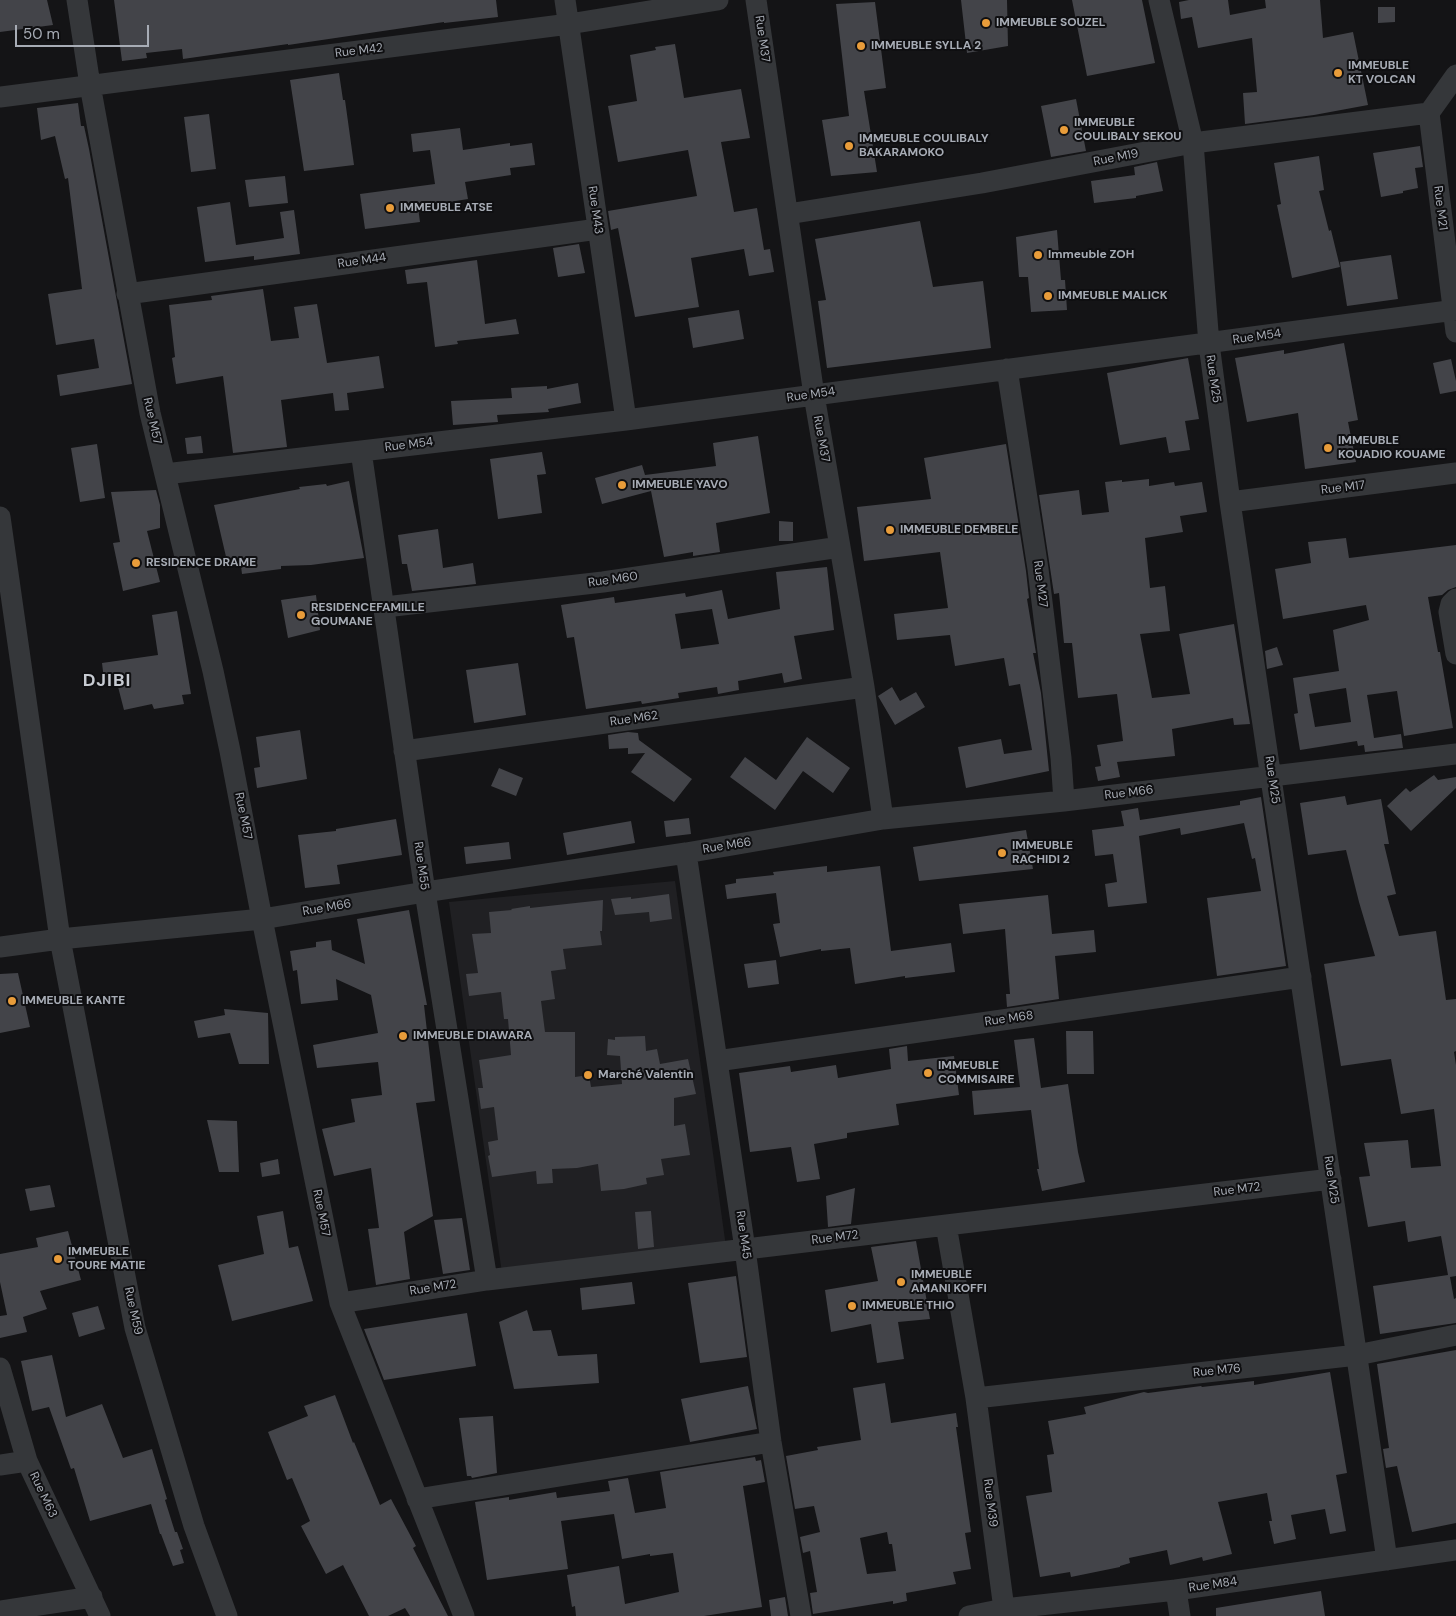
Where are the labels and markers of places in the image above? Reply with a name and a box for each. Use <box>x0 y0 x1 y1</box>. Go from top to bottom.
place label: IMMEUBLE SOUZEL <box>996 16 1105 30</box>
marker: IMMEUBLE SOUZEL <box>980 17 992 29</box>
place label: IMMEUBLE SYLLA 2 <box>871 39 981 53</box>
marker: IMMEUBLE SYLLA 2 <box>855 40 867 52</box>
place label: IMMEUBLE KT VOLCAN <box>1348 59 1415 87</box>
marker: IMMEUBLE KT VOLCAN <box>1332 67 1344 79</box>
place label: IMMEUBLE COULIBALY SEKOU <box>1074 116 1182 144</box>
marker: IMMEUBLE COULIBALY SEKOU <box>1058 124 1070 136</box>
place label: IMMEUBLE COULIBALY BAKARAMOKO <box>859 132 989 160</box>
marker: IMMEUBLE COULIBALY BAKARAMOKO <box>843 140 855 152</box>
place label: IMMEUBLE ATSE <box>400 201 493 215</box>
marker: IMMEUBLE ATSE <box>384 202 396 214</box>
place label: Immeuble ZOH <box>1048 248 1134 262</box>
marker: Immeuble ZOH <box>1032 249 1044 261</box>
place label: IMMEUBLE MALICK <box>1058 289 1168 303</box>
marker: IMMEUBLE MALICK <box>1042 290 1054 302</box>
place label: IMMEUBLE KOUADIO KOUAME <box>1338 434 1446 462</box>
marker: IMMEUBLE KOUADIO KOUAME <box>1322 442 1334 454</box>
place label: IMMEUBLE YAVO <box>632 478 728 492</box>
marker: IMMEUBLE YAVO <box>616 479 628 491</box>
place label: IMMEUBLE DEMBELE <box>900 523 1018 537</box>
marker: IMMEUBLE DEMBELE <box>884 524 896 536</box>
place label: RESIDENCE DRAME <box>146 556 256 570</box>
marker: RESIDENCE DRAME <box>130 557 142 569</box>
place label: RESIDENCEFAMILLE GOUMANE <box>311 601 425 629</box>
marker: RESIDENCEFAMILLE GOUMANE <box>295 609 307 621</box>
place label: IMMEUBLE RACHIDI 2 <box>1012 839 1073 867</box>
marker: IMMEUBLE RACHIDI 2 <box>996 847 1008 859</box>
place label: IMMEUBLE KANTE <box>22 994 125 1008</box>
marker: IMMEUBLE KANTE <box>6 995 18 1007</box>
place label: IMMEUBLE DIAWARA <box>413 1029 532 1043</box>
marker: IMMEUBLE DIAWARA <box>397 1030 409 1042</box>
place label: IMMEUBLE COMMISAIRE <box>938 1059 1014 1087</box>
marker: IMMEUBLE COMMISAIRE <box>922 1067 934 1079</box>
place label: Marché Valentin <box>598 1068 694 1082</box>
marker: Marché Valentin <box>582 1069 594 1081</box>
place label: IMMEUBLE TOURE MATIE <box>68 1245 146 1273</box>
marker: IMMEUBLE TOURE MATIE <box>52 1253 64 1265</box>
place label: IMMEUBLE AMANI KOFFI <box>911 1268 987 1296</box>
marker: IMMEUBLE AMANI KOFFI <box>895 1276 907 1288</box>
place label: IMMEUBLE THIO <box>862 1299 954 1313</box>
marker: IMMEUBLE THIO <box>846 1300 858 1312</box>

